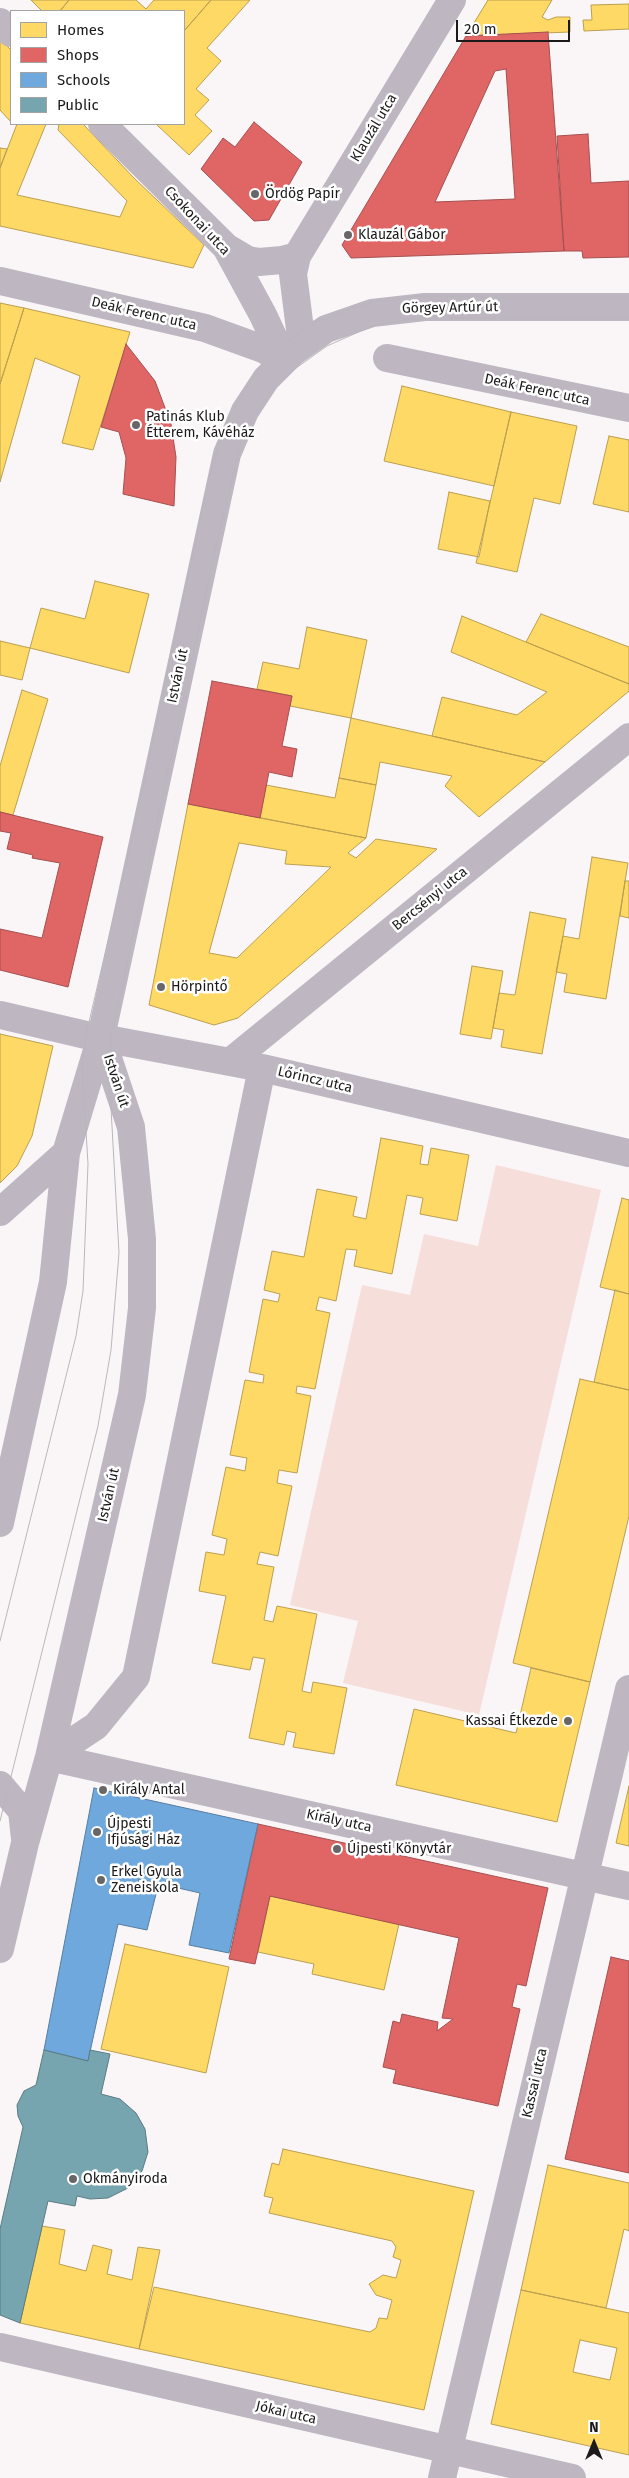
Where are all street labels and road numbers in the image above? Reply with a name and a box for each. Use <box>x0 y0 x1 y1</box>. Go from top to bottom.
street label: Klauzál utca <box>347 91 401 165</box>
street label: Csokonai utca <box>161 183 233 259</box>
street label: Deák Ferenc utca <box>90 294 198 334</box>
street label: Görgey Artúr út <box>402 299 498 317</box>
street label: Deák Ferenc utca <box>483 371 591 409</box>
street label: István út <box>164 647 192 705</box>
street label: Bercsényi utca <box>389 864 471 934</box>
street label: István út <box>100 1052 132 1110</box>
street label: Lőrincz utca <box>276 1063 354 1097</box>
street label: István út <box>95 1466 123 1524</box>
street label: Király utca <box>305 1806 373 1836</box>
street label: Kassai utca <box>519 2047 551 2119</box>
street label: Jókai utca <box>254 2398 318 2428</box>

